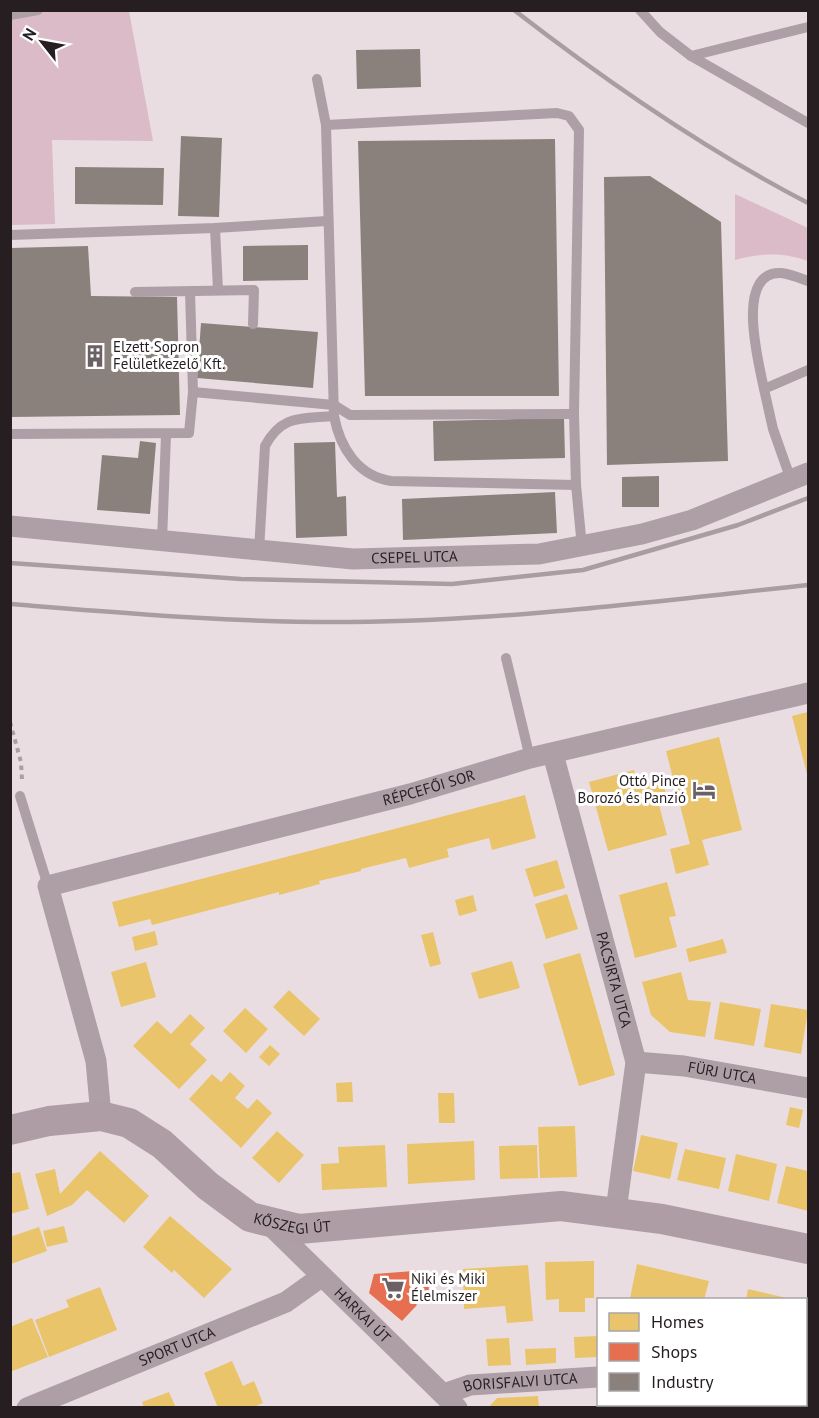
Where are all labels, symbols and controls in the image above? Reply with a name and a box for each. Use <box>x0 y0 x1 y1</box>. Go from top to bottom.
north arrow <box>12 12 72 72</box>
text: N <box>18 25 40 44</box>
place label: Elzett Sopron Felületkezelő Kft. <box>113 337 225 373</box>
building icon: Elzett Sopron Felületkezelő Kft. <box>82 343 108 369</box>
street label: CSEPEL UTCA <box>371 546 458 568</box>
street label: RÉPCEFŐI SOR <box>381 765 477 810</box>
place label: Ottó Pince Borozó és Panzió <box>578 771 686 807</box>
hotel icon: Ottó Pince Borozó és Panzió <box>691 777 717 803</box>
street label: PACSIRTA UTCA <box>592 930 636 1030</box>
street label: FÜRJ UTCA <box>687 1057 758 1088</box>
street label: KŐSZEGI ÚT <box>252 1208 332 1238</box>
place label: Niki és Miki Élelmiszer <box>411 1269 485 1305</box>
supermarket icon: Niki és Miki Élelmiszer <box>380 1275 406 1301</box>
street label: HARKAI ÚT <box>330 1283 395 1347</box>
legend <box>597 1298 807 1406</box>
text: Homes <box>651 1310 704 1333</box>
street label: SPORT UTCA <box>136 1322 218 1370</box>
text: Shops <box>651 1340 697 1363</box>
street label: BORISFALVI UTCA <box>460 1368 578 1396</box>
text: Industry <box>651 1370 714 1393</box>

